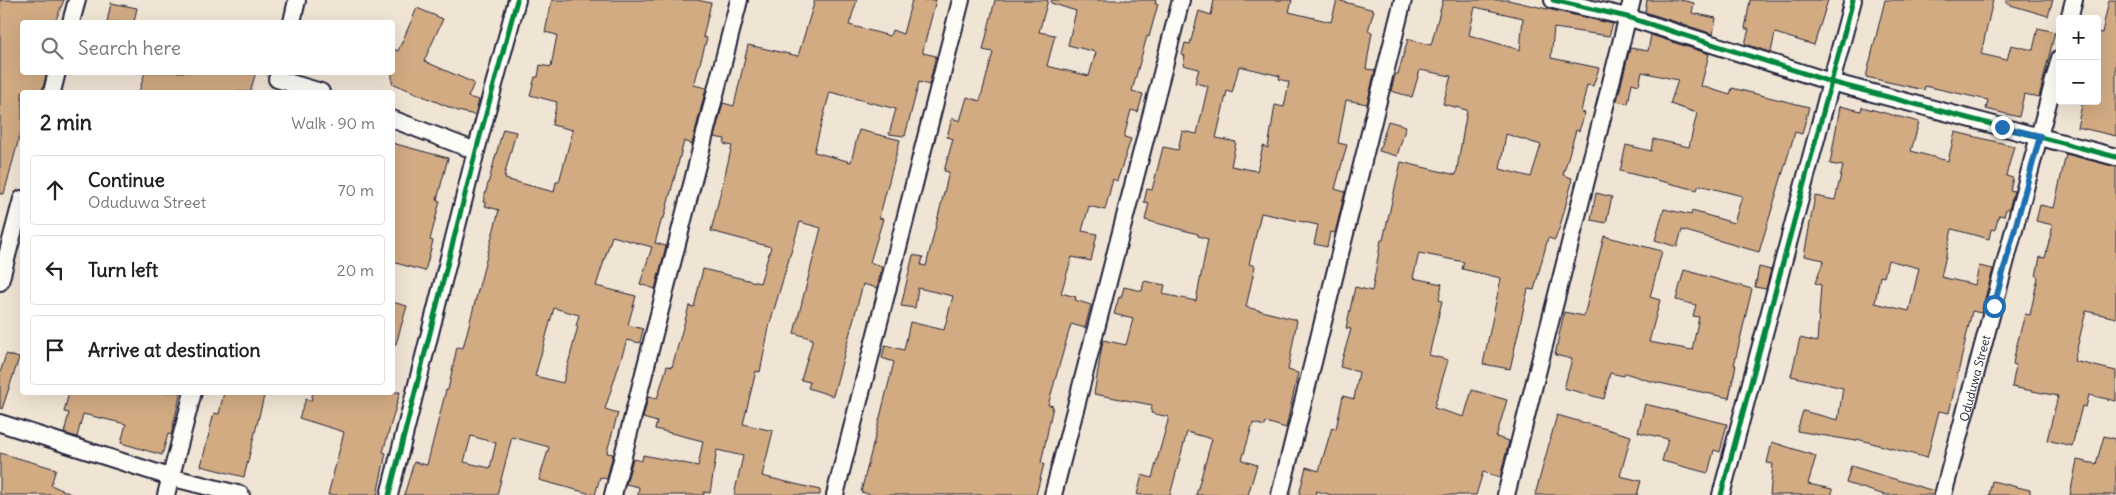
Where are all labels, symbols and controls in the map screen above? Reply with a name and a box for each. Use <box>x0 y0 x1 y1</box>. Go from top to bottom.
map controls <box>2056 15 2101 105</box>
button: + <box>2056 15 2101 60</box>
search box <box>20 20 395 75</box>
icon: search <box>38 34 66 62</box>
text: Search here <box>78 36 181 60</box>
button: − <box>2056 60 2101 105</box>
text: 2 min <box>40 109 92 136</box>
text: Walk · 90 m <box>291 113 375 133</box>
route end <box>1991 116 2014 139</box>
text: Continue <box>88 168 165 192</box>
icon: ahead <box>41 176 69 204</box>
text: 70 m <box>338 180 374 200</box>
text: Oduduwa Street <box>88 192 206 212</box>
icon: left <box>41 256 69 284</box>
text: Turn left <box>88 258 158 282</box>
text: 20 m <box>337 260 374 280</box>
route start <box>1983 295 2006 318</box>
street label: Oduduwa Street <box>1956 333 1993 423</box>
icon: arrive <box>41 336 69 364</box>
text: Arrive at destination <box>88 338 261 362</box>

